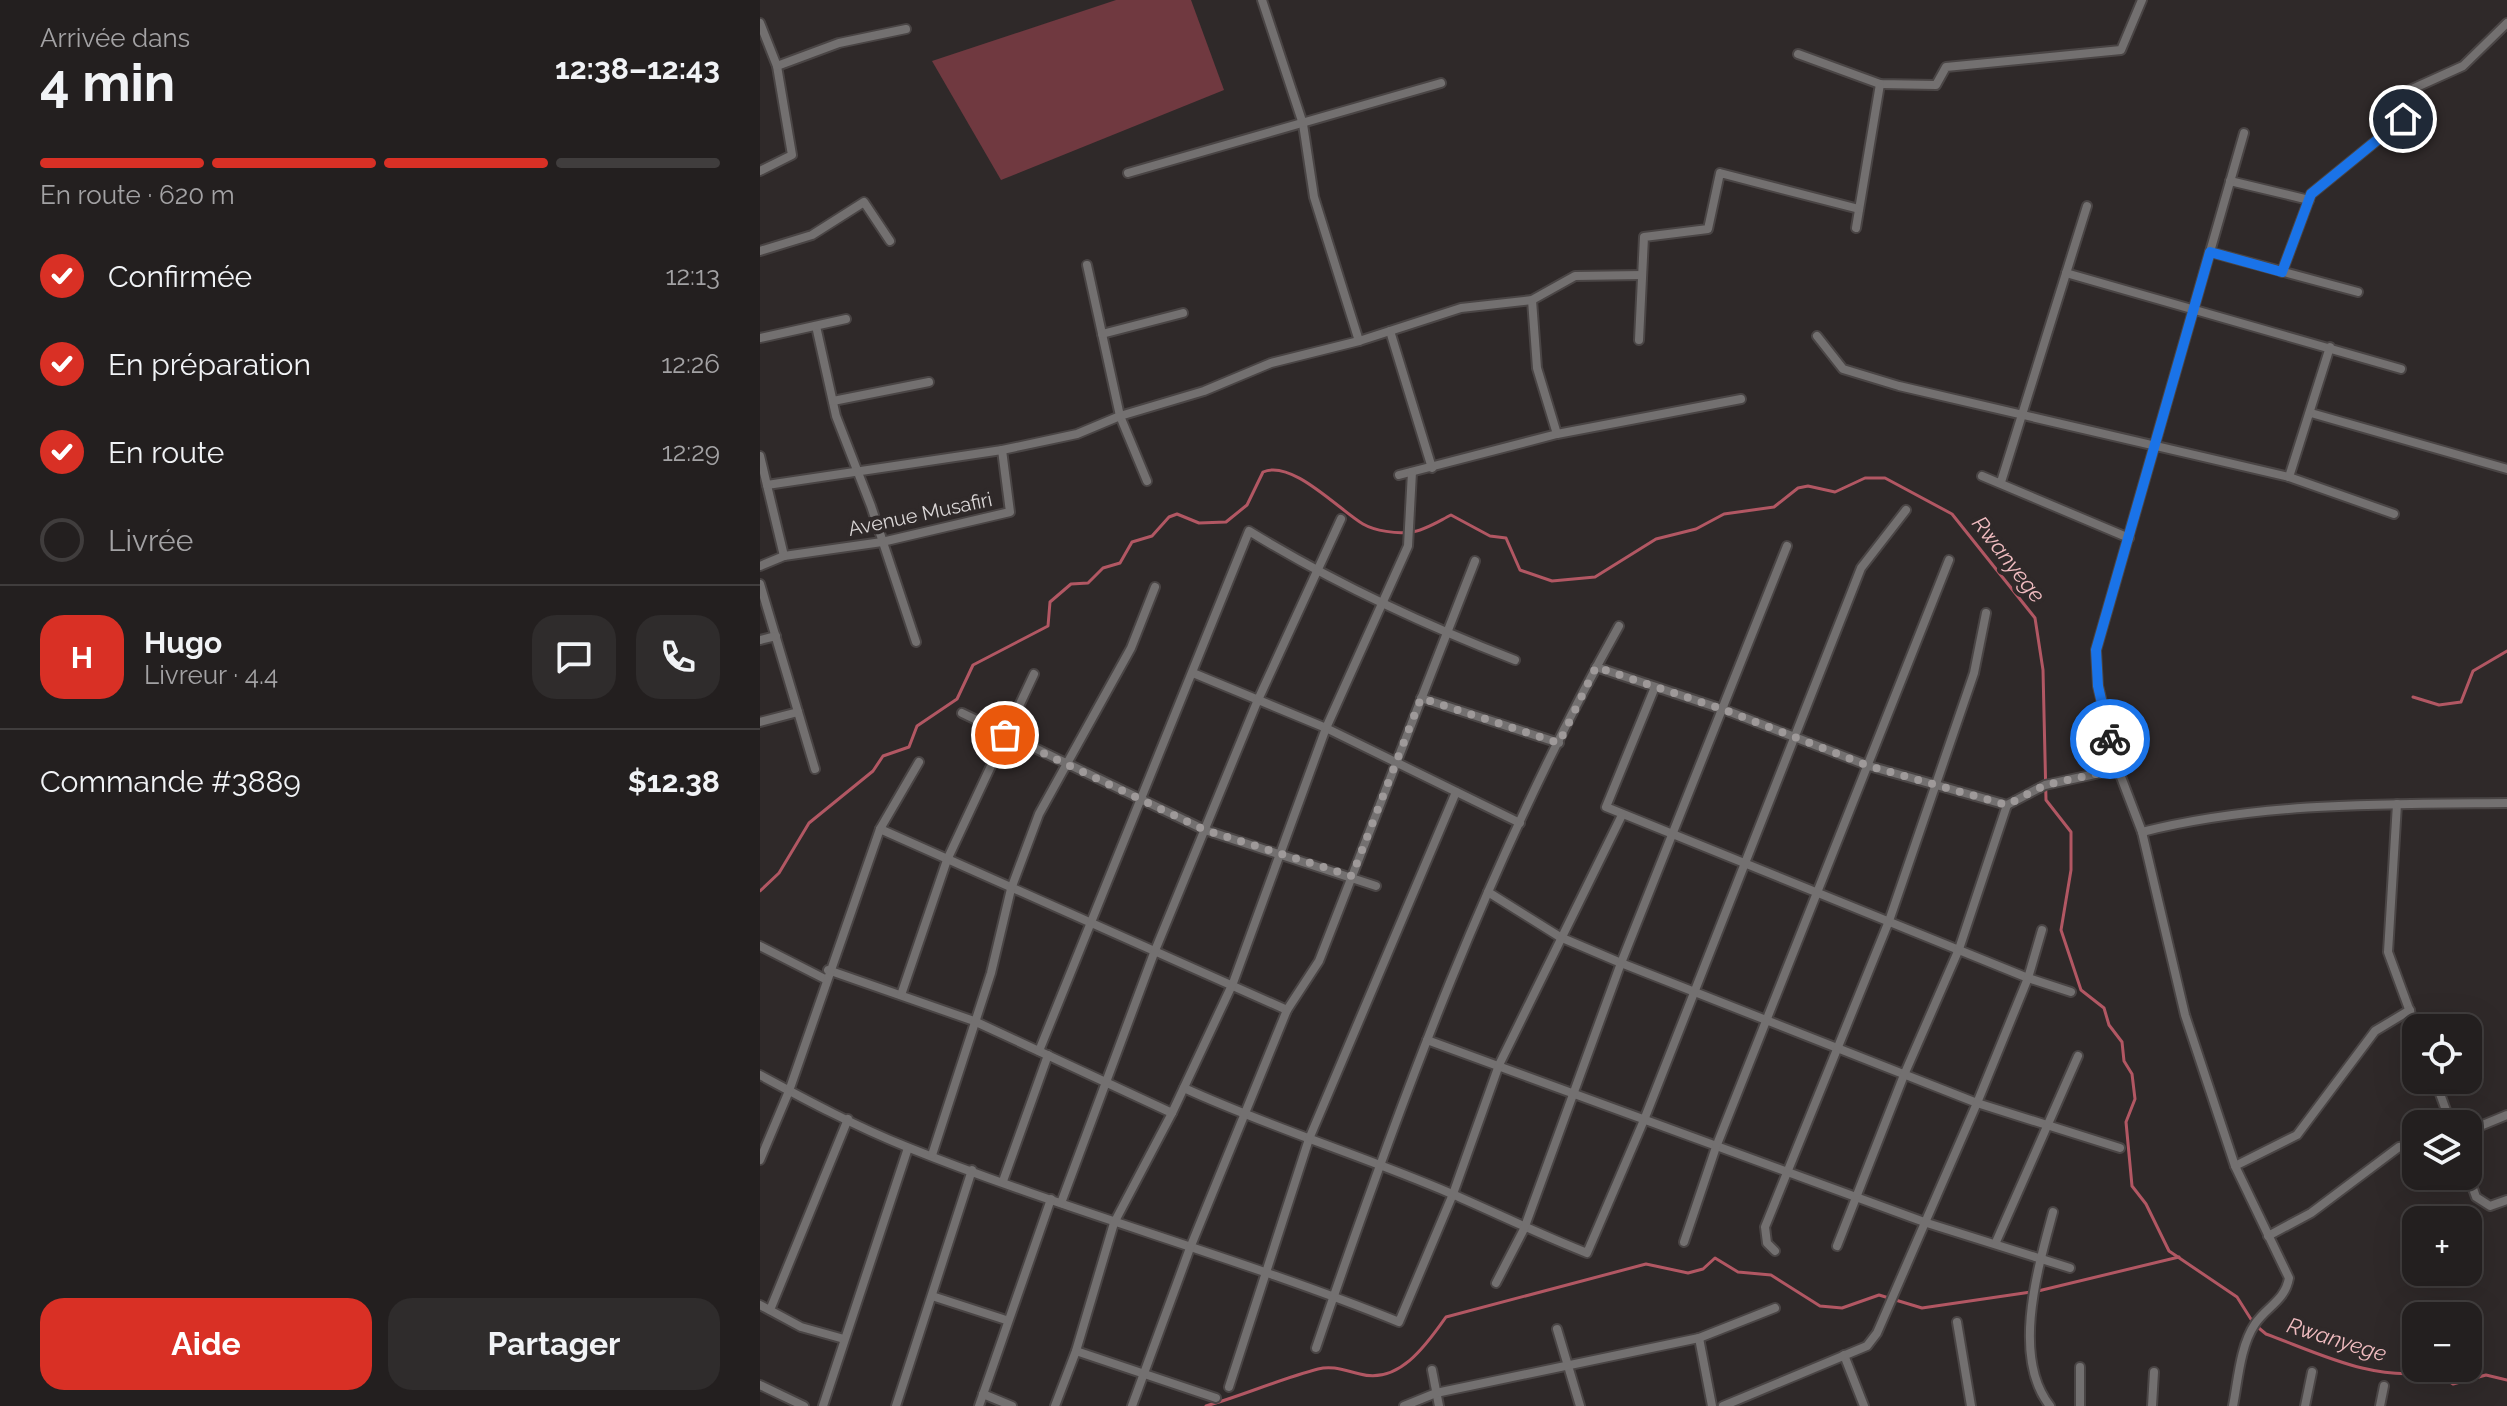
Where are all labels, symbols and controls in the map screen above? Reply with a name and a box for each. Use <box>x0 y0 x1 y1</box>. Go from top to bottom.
text: Arrivée dans <box>40 23 190 53</box>
text: 12:38–12:43 <box>555 51 720 86</box>
text: 4 min <box>40 52 175 113</box>
pin <box>2369 85 2437 153</box>
icon: home <box>2381 97 2425 141</box>
text: En route · 620 m <box>40 180 235 210</box>
icon: check <box>40 254 84 298</box>
text: Confirmée <box>108 259 252 294</box>
text: 12:13 <box>665 261 720 291</box>
icon: check <box>40 342 84 386</box>
text: En préparation <box>108 347 311 382</box>
text: 12:26 <box>661 349 720 379</box>
icon: check <box>40 430 84 474</box>
text: En route <box>108 435 224 470</box>
text: 12:29 <box>662 437 720 467</box>
street label: Avenue Musafiri <box>846 487 994 541</box>
water label: Rwanyege <box>1967 511 2051 608</box>
text: Livrée <box>108 523 193 558</box>
button: chat <box>532 615 616 699</box>
button: phone <box>636 615 720 699</box>
text: Hugo <box>144 625 222 660</box>
text: H <box>71 640 93 675</box>
text: Livreur · 4.4 <box>144 660 278 690</box>
courier <box>2070 699 2150 779</box>
pin <box>971 701 1039 769</box>
icon: bag <box>983 713 1027 757</box>
icon: bike <box>2088 717 2132 761</box>
text: Commande #3889 <box>40 764 301 799</box>
text: $12.38 <box>628 764 720 799</box>
map controls <box>2402 1014 2482 1382</box>
button: locate <box>2402 1014 2482 1094</box>
button: layers <box>2402 1110 2482 1190</box>
button: + <box>2402 1206 2482 1286</box>
button: Aide <box>40 1298 372 1390</box>
button: Partager <box>388 1298 720 1390</box>
button: − <box>2402 1302 2482 1382</box>
water label: Rwanyege <box>2284 1312 2390 1366</box>

